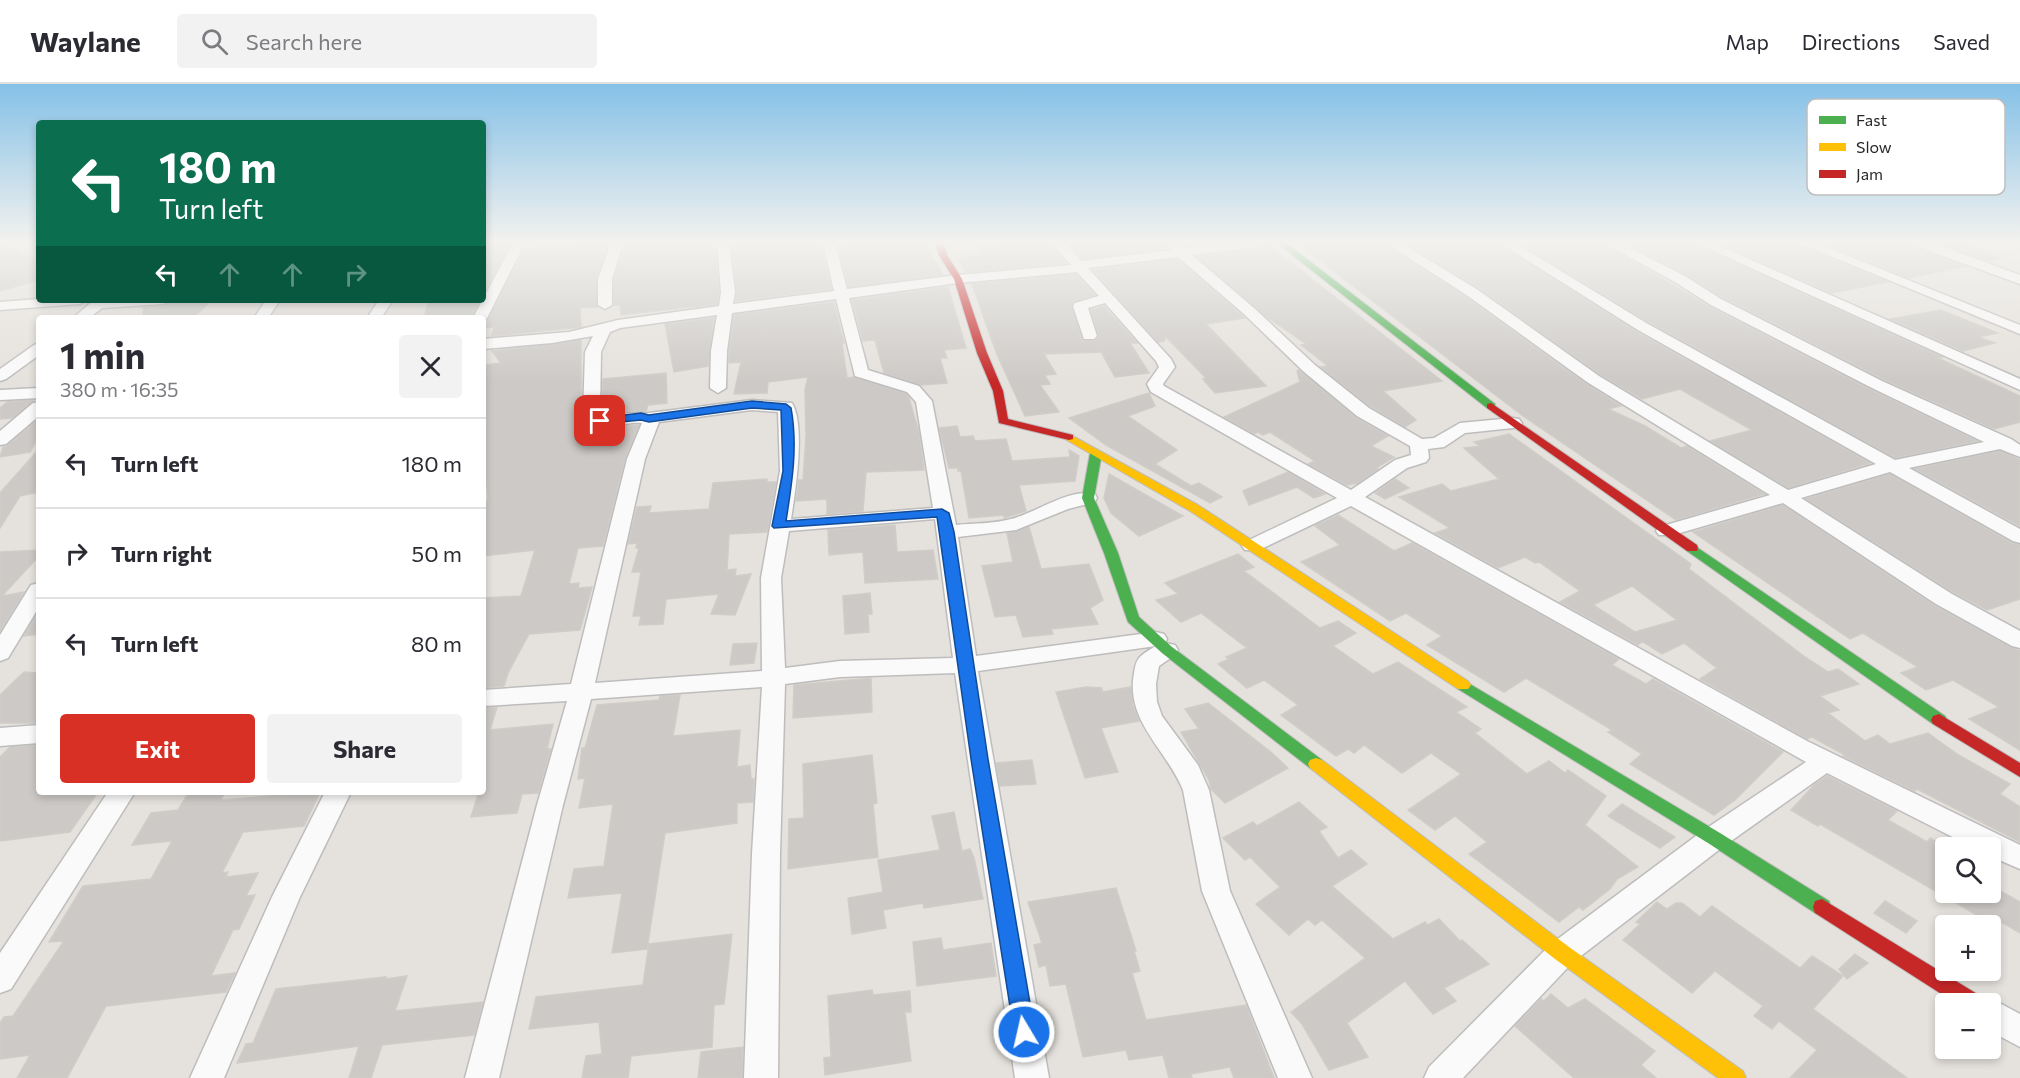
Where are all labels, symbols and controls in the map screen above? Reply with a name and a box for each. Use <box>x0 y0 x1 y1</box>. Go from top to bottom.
search box <box>177 14 597 68</box>
text: Waylane <box>30 24 141 58</box>
icon: search <box>198 25 231 58</box>
text: Search here <box>246 28 362 55</box>
text: Map <box>1726 29 1769 54</box>
text: Directions <box>1802 29 1900 54</box>
text: Saved <box>1933 29 1990 54</box>
legend <box>1807 99 2005 195</box>
text: Fast <box>1856 110 1887 129</box>
text: Slow <box>1856 137 1892 156</box>
text: 180 m <box>159 140 277 192</box>
icon: left <box>60 144 138 222</box>
text: Jam <box>1856 164 1883 183</box>
text: Turn left <box>159 192 263 225</box>
icon: left <box>150 258 183 291</box>
icon: ahead <box>213 258 246 291</box>
icon: ahead <box>276 258 309 291</box>
icon: right <box>339 258 372 291</box>
text: 1 min <box>60 332 145 376</box>
button: close <box>399 335 462 398</box>
text: 380 m · 16:35 <box>60 377 179 401</box>
pin <box>574 395 625 446</box>
icon: arrive <box>583 404 616 437</box>
icon: left <box>60 447 93 480</box>
text: Turn left <box>111 450 198 477</box>
text: 180 m <box>401 450 462 477</box>
icon: right <box>60 537 93 570</box>
text: Turn right <box>111 540 212 567</box>
text: 50 m <box>412 540 462 567</box>
icon: left <box>60 627 93 660</box>
text: Turn left <box>111 630 198 657</box>
text: 80 m <box>411 630 462 657</box>
button: Exit <box>60 714 255 783</box>
button: Share <box>267 714 462 783</box>
map controls <box>1935 837 2001 1059</box>
button: search <box>1935 837 2001 903</box>
button: + <box>1935 915 2001 981</box>
button: − <box>1935 993 2001 1059</box>
position arrow <box>992 1000 1056 1064</box>

